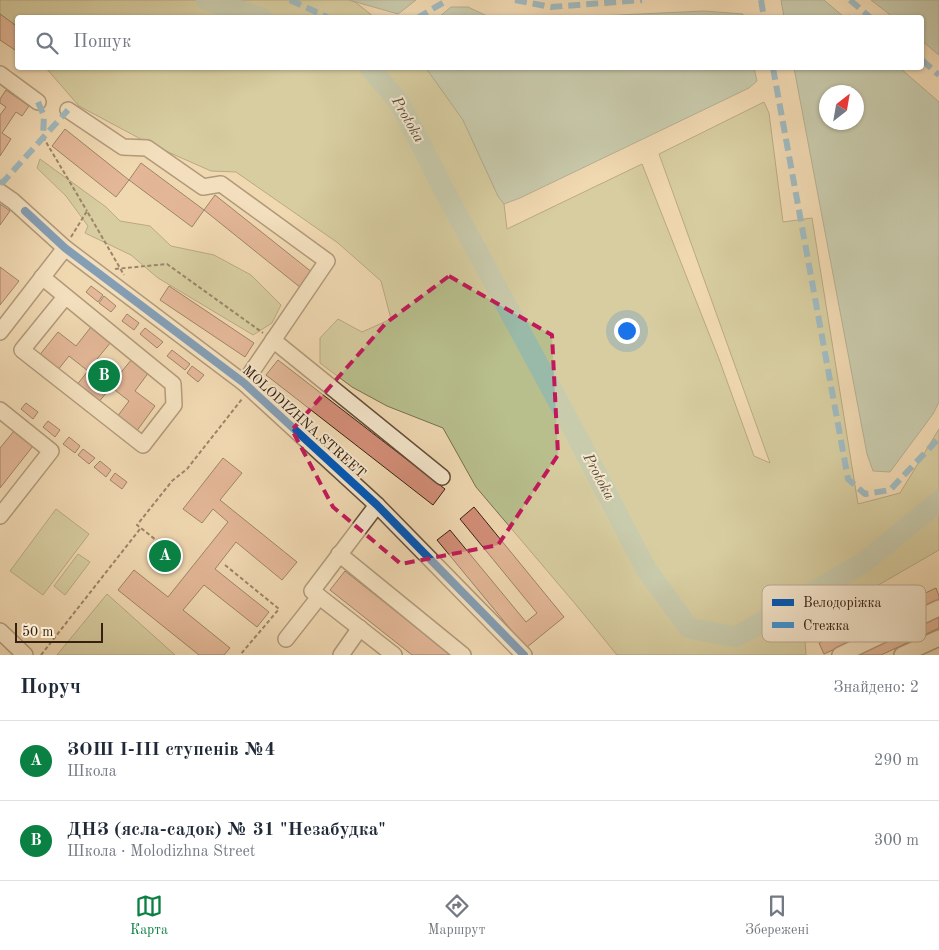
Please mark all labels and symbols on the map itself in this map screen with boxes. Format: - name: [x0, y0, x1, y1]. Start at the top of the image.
- north arrow: [819, 85, 864, 130]
- water label: Protoka: [387, 94, 426, 146]
- your location: [614, 318, 640, 344]
- pin: B: [88, 357, 120, 395]
- street label: MOLODIZHNA STREET: [240, 363, 368, 481]
- water label: Protoka: [579, 450, 616, 503]
- pin: A: [149, 537, 181, 575]
- legend: [762, 585, 926, 642]
- text: Велодоріжка: [803, 596, 882, 610]
- text: Стежка: [803, 619, 850, 633]
- scale bar: [15, 620, 102, 643]

